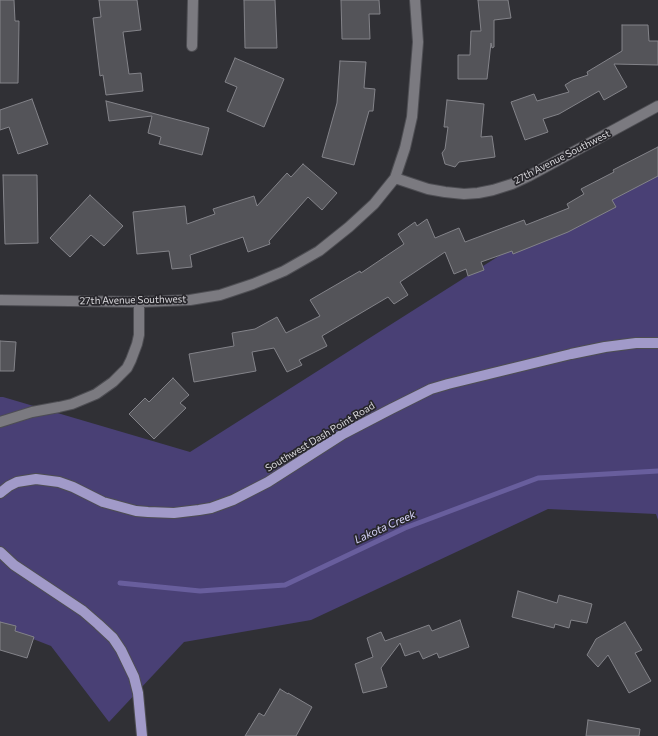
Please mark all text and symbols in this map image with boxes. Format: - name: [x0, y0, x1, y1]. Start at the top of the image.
- street label: 27th Avenue Southwest: [512, 127, 612, 187]
- street label: 27th Avenue Southwest: [80, 293, 186, 307]
- street label: Southwest Dash Point Road: [263, 400, 377, 474]
- water label: Lakota Creek: [352, 508, 418, 546]

